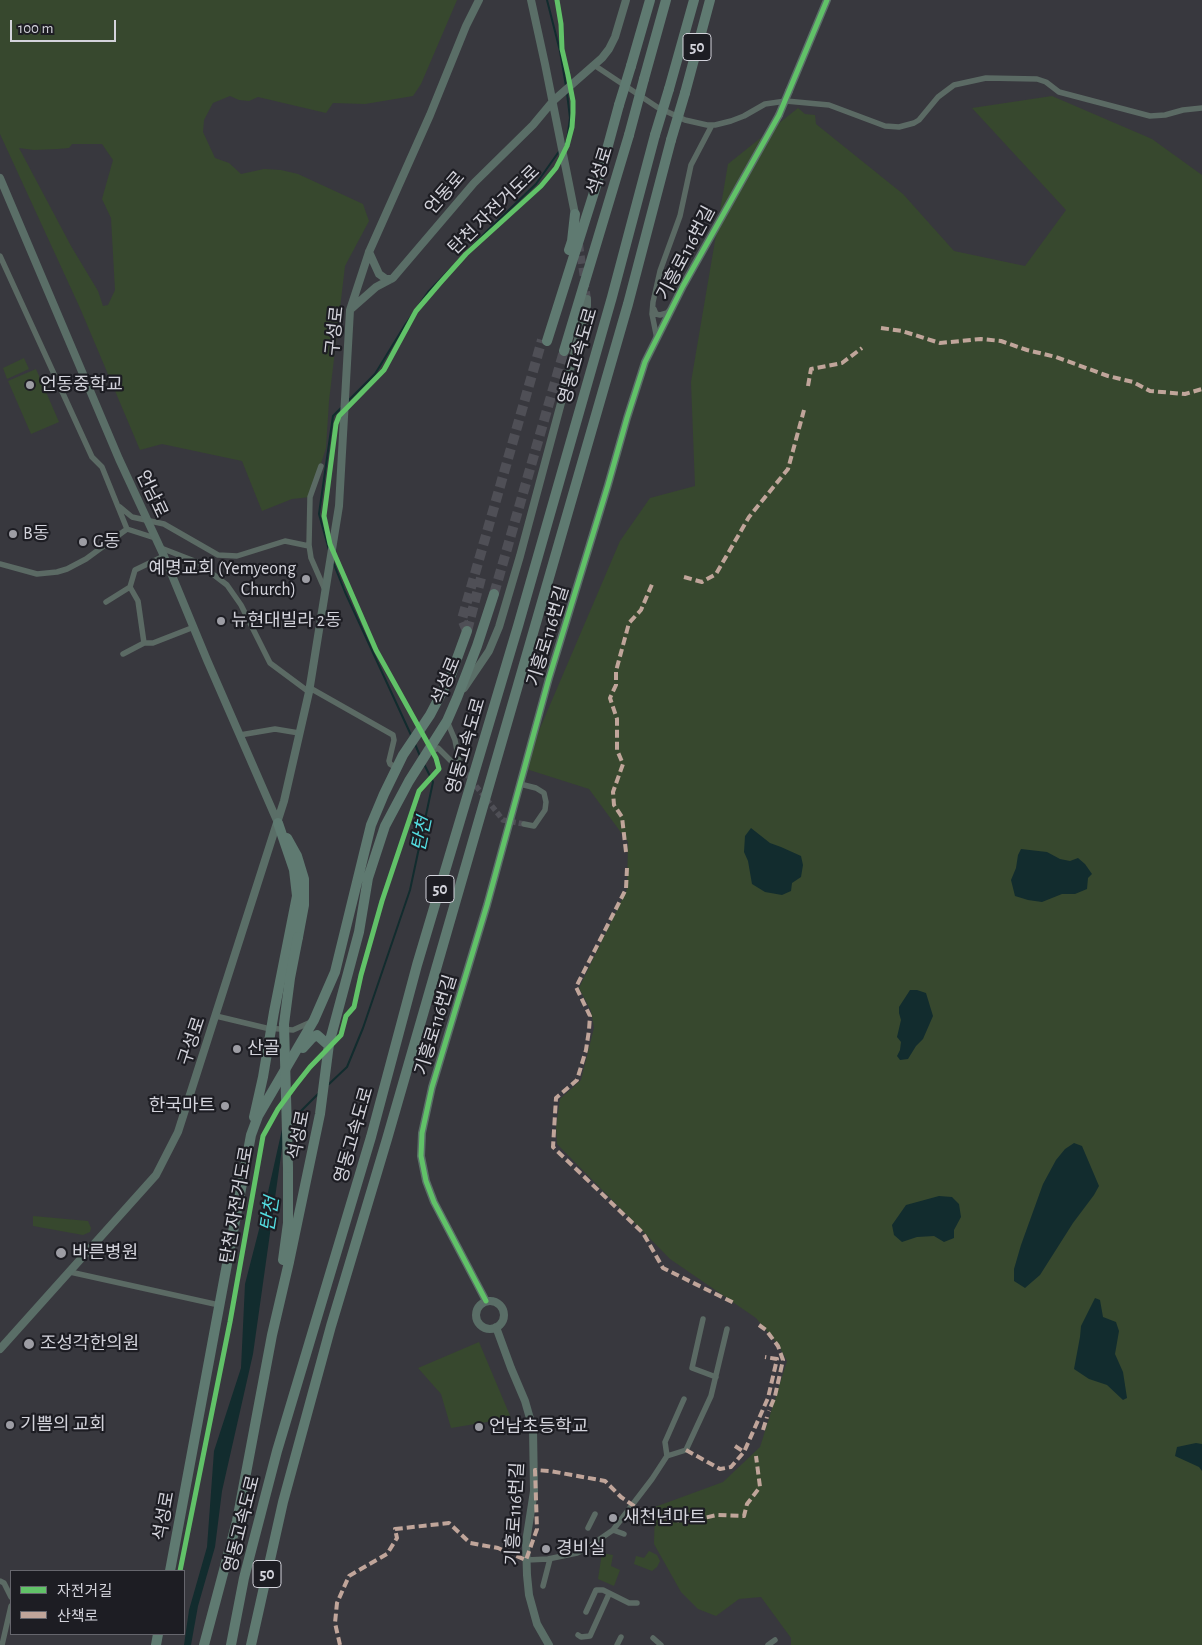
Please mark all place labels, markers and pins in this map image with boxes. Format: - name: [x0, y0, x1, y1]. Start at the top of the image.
- place label: 언동중학교: [40, 374, 123, 396]
- marker: 언동중학교: [24, 379, 36, 391]
- place label: B동: [23, 523, 49, 545]
- marker: B동: [7, 528, 19, 540]
- place label: G동: [93, 531, 120, 553]
- marker: G동: [77, 536, 89, 548]
- place label: 예명교회 (Yemyeong Church): [148, 558, 296, 600]
- marker: 예명교회 (Yemyeong Church): [300, 573, 312, 585]
- place label: 뉴현대빌라 2동: [231, 610, 342, 632]
- marker: 뉴현대빌라 2동: [215, 615, 227, 627]
- place label: 산골: [247, 1038, 280, 1060]
- marker: 산골: [231, 1043, 243, 1055]
- place label: 한국마트: [149, 1095, 215, 1117]
- marker: 한국마트: [219, 1100, 231, 1112]
- place label: 바른병원: [72, 1242, 138, 1264]
- marker: 바른병원: [54, 1246, 68, 1260]
- place label: 조성각한의원: [40, 1333, 139, 1355]
- marker: 조성각한의원: [22, 1337, 36, 1351]
- place label: 기쁨의 교회: [20, 1414, 106, 1436]
- place label: 언남초등학교: [489, 1416, 588, 1438]
- marker: 기쁨의 교회: [4, 1419, 16, 1431]
- marker: 언남초등학교: [473, 1421, 485, 1433]
- place label: 새천년마트: [623, 1507, 706, 1529]
- marker: 새천년마트: [607, 1512, 619, 1524]
- place label: 경비실: [556, 1538, 606, 1560]
- marker: 경비실: [540, 1543, 552, 1555]

